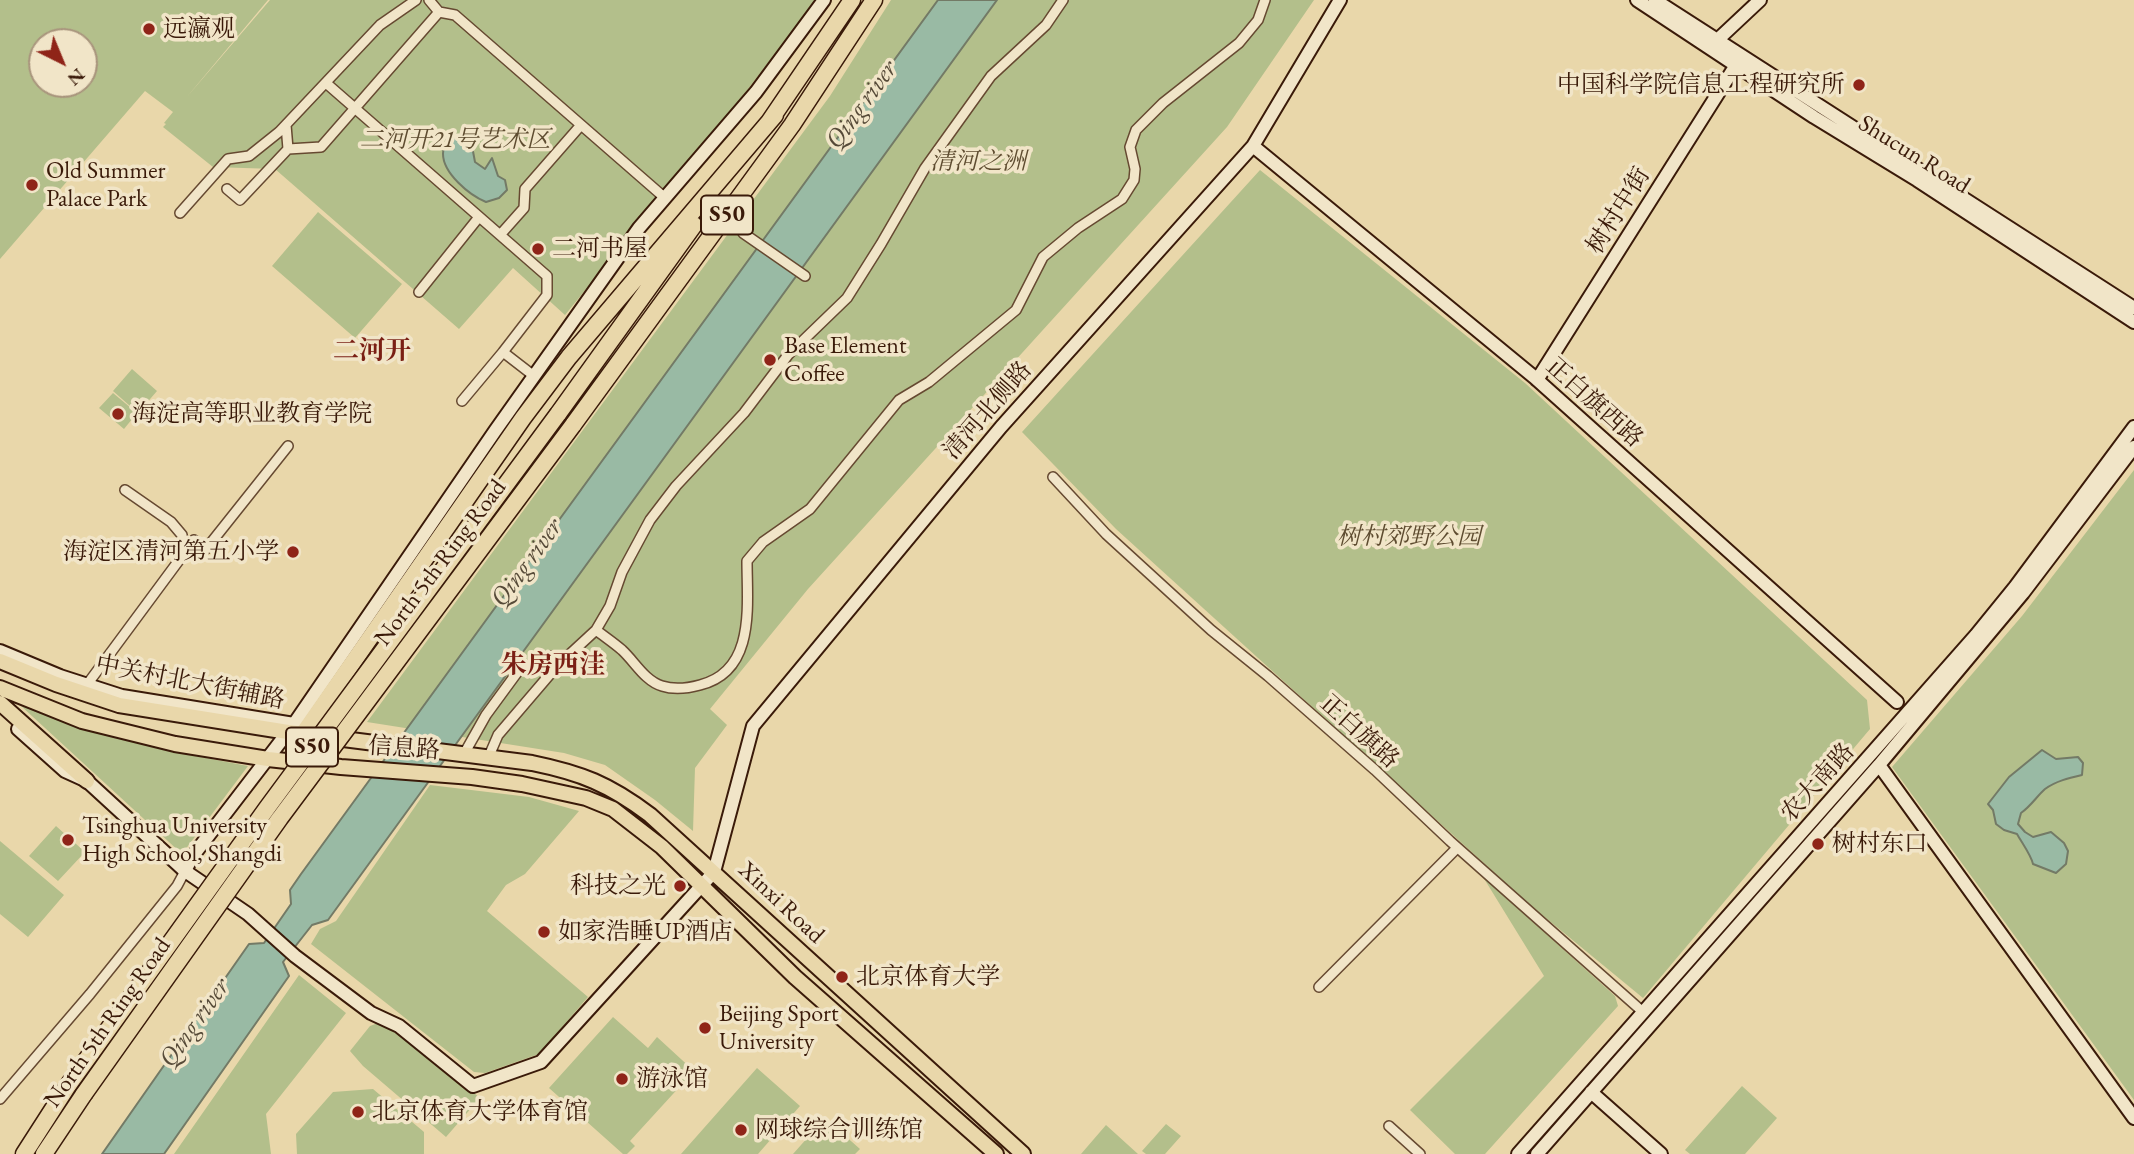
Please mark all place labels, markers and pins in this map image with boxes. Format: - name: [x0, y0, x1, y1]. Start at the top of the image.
- place label: 远瀛观: [163, 15, 235, 43]
- marker: 远瀛观: [141, 21, 157, 37]
- place label: 中国科学院信息工程研究所: [1557, 71, 1845, 99]
- marker: 中国科学院信息工程研究所: [1851, 77, 1867, 93]
- place label: Old Summer Palace Park: [46, 157, 166, 213]
- marker: Old Summer Palace Park: [24, 177, 40, 193]
- place label: 二河书屋: [552, 235, 648, 263]
- marker: 二河书屋: [530, 241, 546, 257]
- place label: Base Element Coffee: [784, 332, 906, 388]
- marker: Base Element Coffee: [762, 352, 778, 368]
- place label: 海淀高等职业教育学院: [132, 400, 372, 428]
- marker: 海淀高等职业教育学院: [110, 406, 126, 422]
- place label: 海淀区清河第五小学: [63, 538, 279, 566]
- marker: 海淀区清河第五小学: [285, 544, 301, 560]
- place label: Tsinghua University High School, Shangdi: [82, 812, 282, 868]
- place label: 树村东口: [1832, 830, 1928, 858]
- marker: Tsinghua University High School, Shangdi: [60, 832, 76, 848]
- marker: 树村东口: [1810, 836, 1826, 852]
- place label: 科技之光: [570, 872, 666, 900]
- marker: 科技之光: [672, 878, 688, 894]
- place label: 如家浩睡UP酒店: [558, 918, 733, 946]
- marker: 如家浩睡UP酒店: [536, 924, 552, 940]
- place label: 北京体育大学: [856, 963, 1000, 991]
- marker: 北京体育大学: [834, 969, 850, 985]
- place label: Beijing Sport University: [719, 1000, 839, 1056]
- marker: Beijing Sport University: [697, 1020, 713, 1036]
- place label: 游泳馆: [636, 1065, 708, 1093]
- marker: 游泳馆: [614, 1071, 630, 1087]
- place label: 北京体育大学体育馆: [372, 1098, 588, 1126]
- marker: 北京体育大学体育馆: [350, 1104, 366, 1120]
- place label: 网球综合训练馆: [755, 1116, 923, 1144]
- marker: 网球综合训练馆: [733, 1122, 749, 1138]

